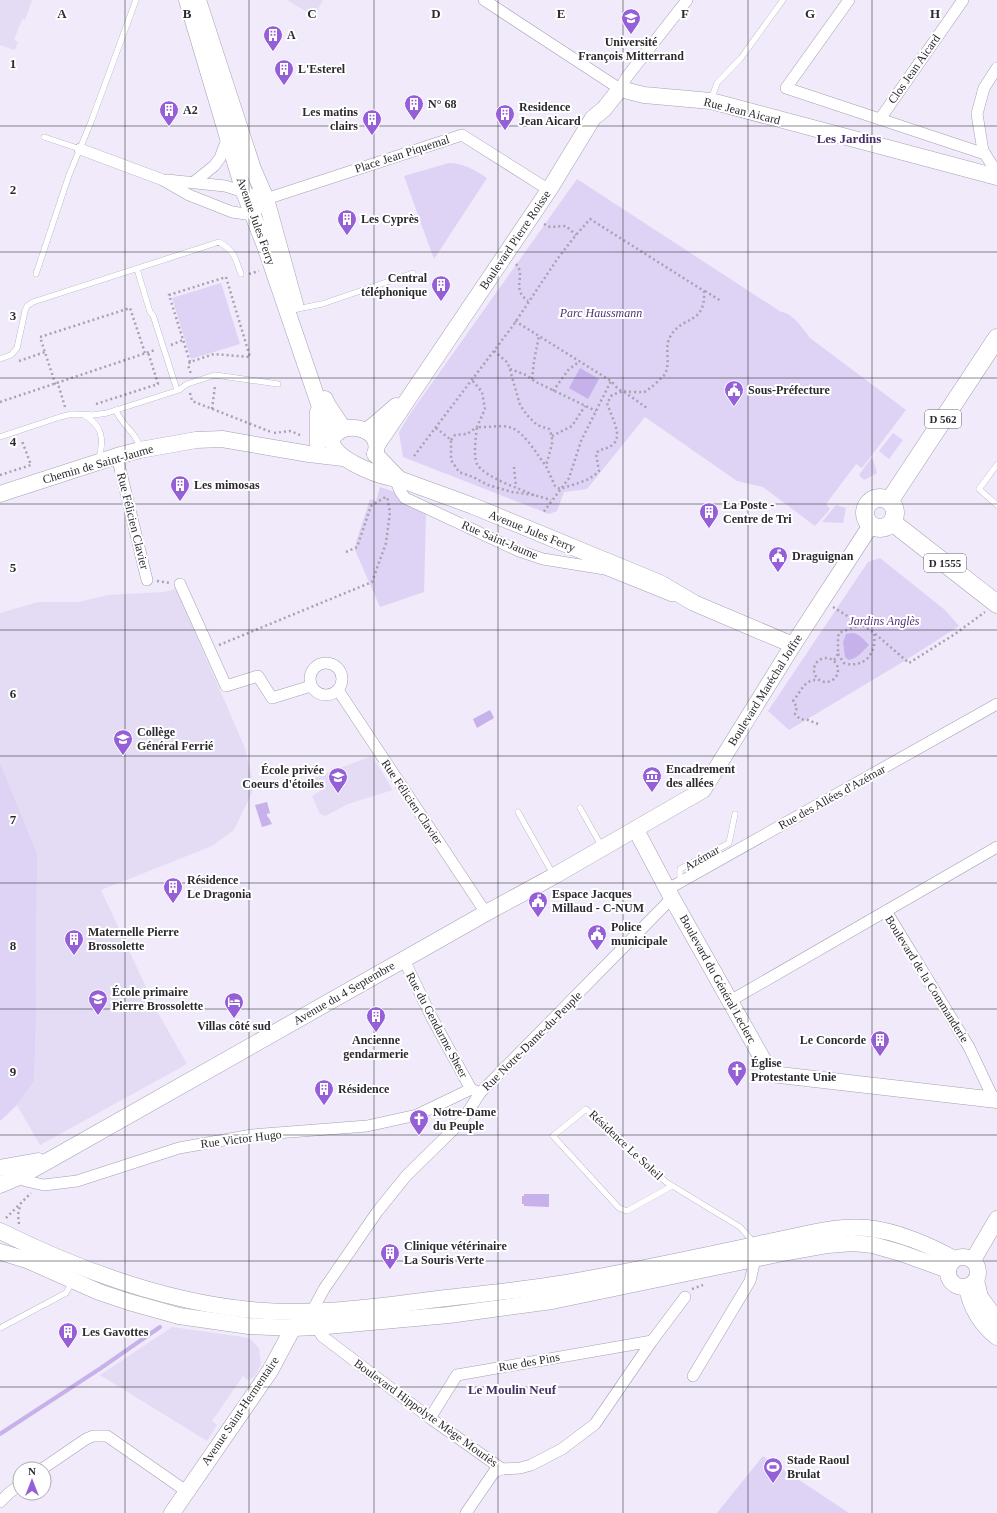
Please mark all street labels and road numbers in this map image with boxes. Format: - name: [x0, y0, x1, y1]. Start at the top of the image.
- street label: Clos Jean Aicard: [885, 32, 943, 106]
- street label: Rue Jean Aicard: [702, 95, 782, 127]
- street label: Place Jean Piquemal: [353, 132, 452, 176]
- street label: Avenue Jules Ferry: [234, 175, 278, 267]
- street label: Boulevard Pierre Roisse: [477, 188, 553, 292]
- road number: D 562: [925, 410, 961, 428]
- street label: Chemin de Saint-Jaume: [41, 441, 155, 487]
- street label: Rue Félicien Clavier: [114, 471, 152, 571]
- street label: Avenue Jules Ferry: [487, 507, 577, 555]
- street label: Rue Saint-Jaume: [460, 518, 540, 562]
- road number: D 1555: [924, 554, 966, 572]
- street label: Boulevard Maréchal Joffre: [725, 632, 805, 748]
- street label: Rue Félicien Clavier: [378, 757, 446, 847]
- street label: Rue des Allées d'Azémar: [776, 762, 888, 832]
- street label: Azémar: [682, 842, 722, 874]
- street label: Boulevard du Général Leclerc: [677, 912, 759, 1046]
- street label: Boulevard de la Commanderie: [882, 913, 972, 1045]
- street label: Avenue du 4 Septembre: [291, 958, 397, 1028]
- street label: Rue du Gendarme Sheer: [403, 970, 471, 1080]
- street label: Rue Notre-Dame-du-Peuple: [479, 988, 585, 1094]
- street label: Résidence Le Soleil: [586, 1107, 666, 1183]
- street label: Rue Victor Hugo: [200, 1127, 282, 1151]
- street label: Rue des Pins: [497, 1350, 561, 1374]
- street label: Avenue Saint-Hermentaire: [198, 1354, 282, 1468]
- street label: Boulevard Hippolyte Mège Mouriès: [351, 1356, 501, 1470]

